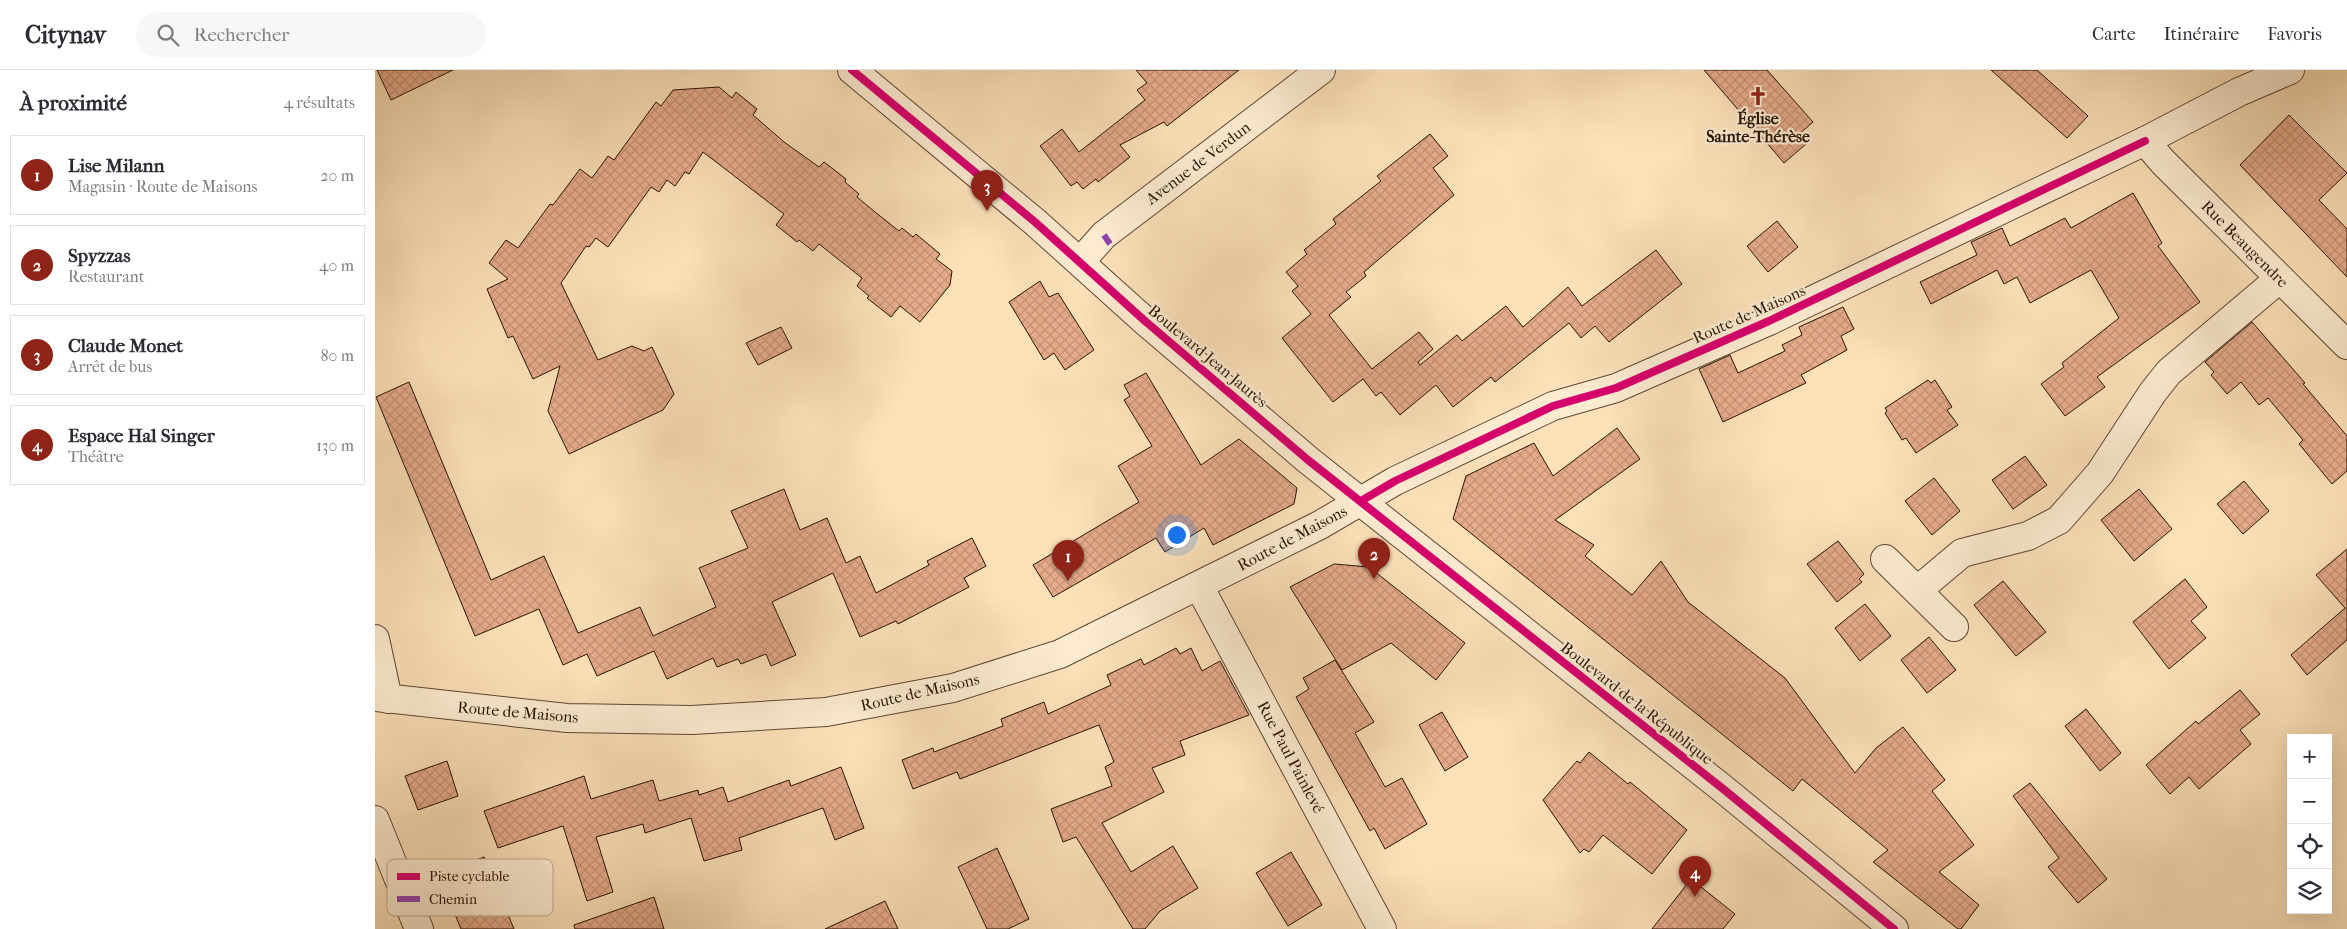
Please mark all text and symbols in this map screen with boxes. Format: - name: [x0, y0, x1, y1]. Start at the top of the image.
- search box: [136, 12, 486, 57]
- text: Citynav: [25, 21, 106, 49]
- icon: search: [154, 21, 182, 49]
- text: Rechercher: [194, 24, 289, 46]
- text: Carte: [2092, 24, 2136, 45]
- text: Itinéraire: [2164, 24, 2239, 45]
- text: Favoris: [2267, 24, 2322, 45]
- church icon: Église Sainte-Thérèse: [1747, 85, 1769, 107]
- text: À proximité: [20, 91, 127, 115]
- text: 4 résultats: [283, 93, 355, 112]
- place label: Église Sainte-Thérèse: [1706, 108, 1810, 146]
- street label: Avenue de Verdun: [1141, 117, 1255, 209]
- text: Lise Milann: [68, 155, 165, 177]
- text: 1: [34, 166, 40, 185]
- text: 20 m: [320, 166, 354, 185]
- pin: 3: [971, 170, 1003, 211]
- text: Magasin · Route de Maisons: [68, 177, 257, 196]
- street label: Rue Beaugendre: [2197, 196, 2293, 292]
- text: Spyzzas: [68, 245, 130, 267]
- text: 2: [33, 256, 41, 275]
- text: 40 m: [319, 256, 354, 275]
- text: Restaurant: [68, 267, 144, 286]
- street label: Route de Maisons: [1690, 281, 1808, 347]
- street label: Boulevard Jean Jaurès: [1145, 301, 1272, 411]
- text: Claude Monet: [68, 335, 183, 357]
- text: 3: [34, 346, 40, 365]
- text: 80 m: [320, 346, 354, 365]
- text: Arrêt de bus: [68, 357, 152, 376]
- text: Espace Hal Singer: [68, 425, 215, 447]
- text: 4: [32, 436, 42, 455]
- text: 130 m: [316, 436, 354, 455]
- text: Théâtre: [68, 447, 124, 466]
- street label: Route de Maisons: [1234, 501, 1350, 575]
- your location: [1164, 522, 1190, 548]
- pin: 2: [1358, 538, 1390, 579]
- pin: 1: [1052, 540, 1084, 581]
- street label: Boulevard de la République: [1557, 638, 1717, 768]
- street label: Route de Maisons: [859, 669, 981, 715]
- street label: Route de Maisons: [457, 697, 579, 727]
- street label: Rue Paul Painlevé: [1254, 698, 1329, 816]
- map controls: [2287, 734, 2332, 914]
- button: +: [2287, 734, 2332, 779]
- button: −: [2287, 779, 2332, 824]
- button: locate: [2287, 824, 2332, 869]
- pin: 4: [1679, 856, 1711, 897]
- legend: [387, 859, 553, 916]
- text: Piste cyclable: [429, 868, 509, 885]
- button: layers: [2287, 869, 2332, 914]
- text: Chemin: [429, 891, 477, 908]

